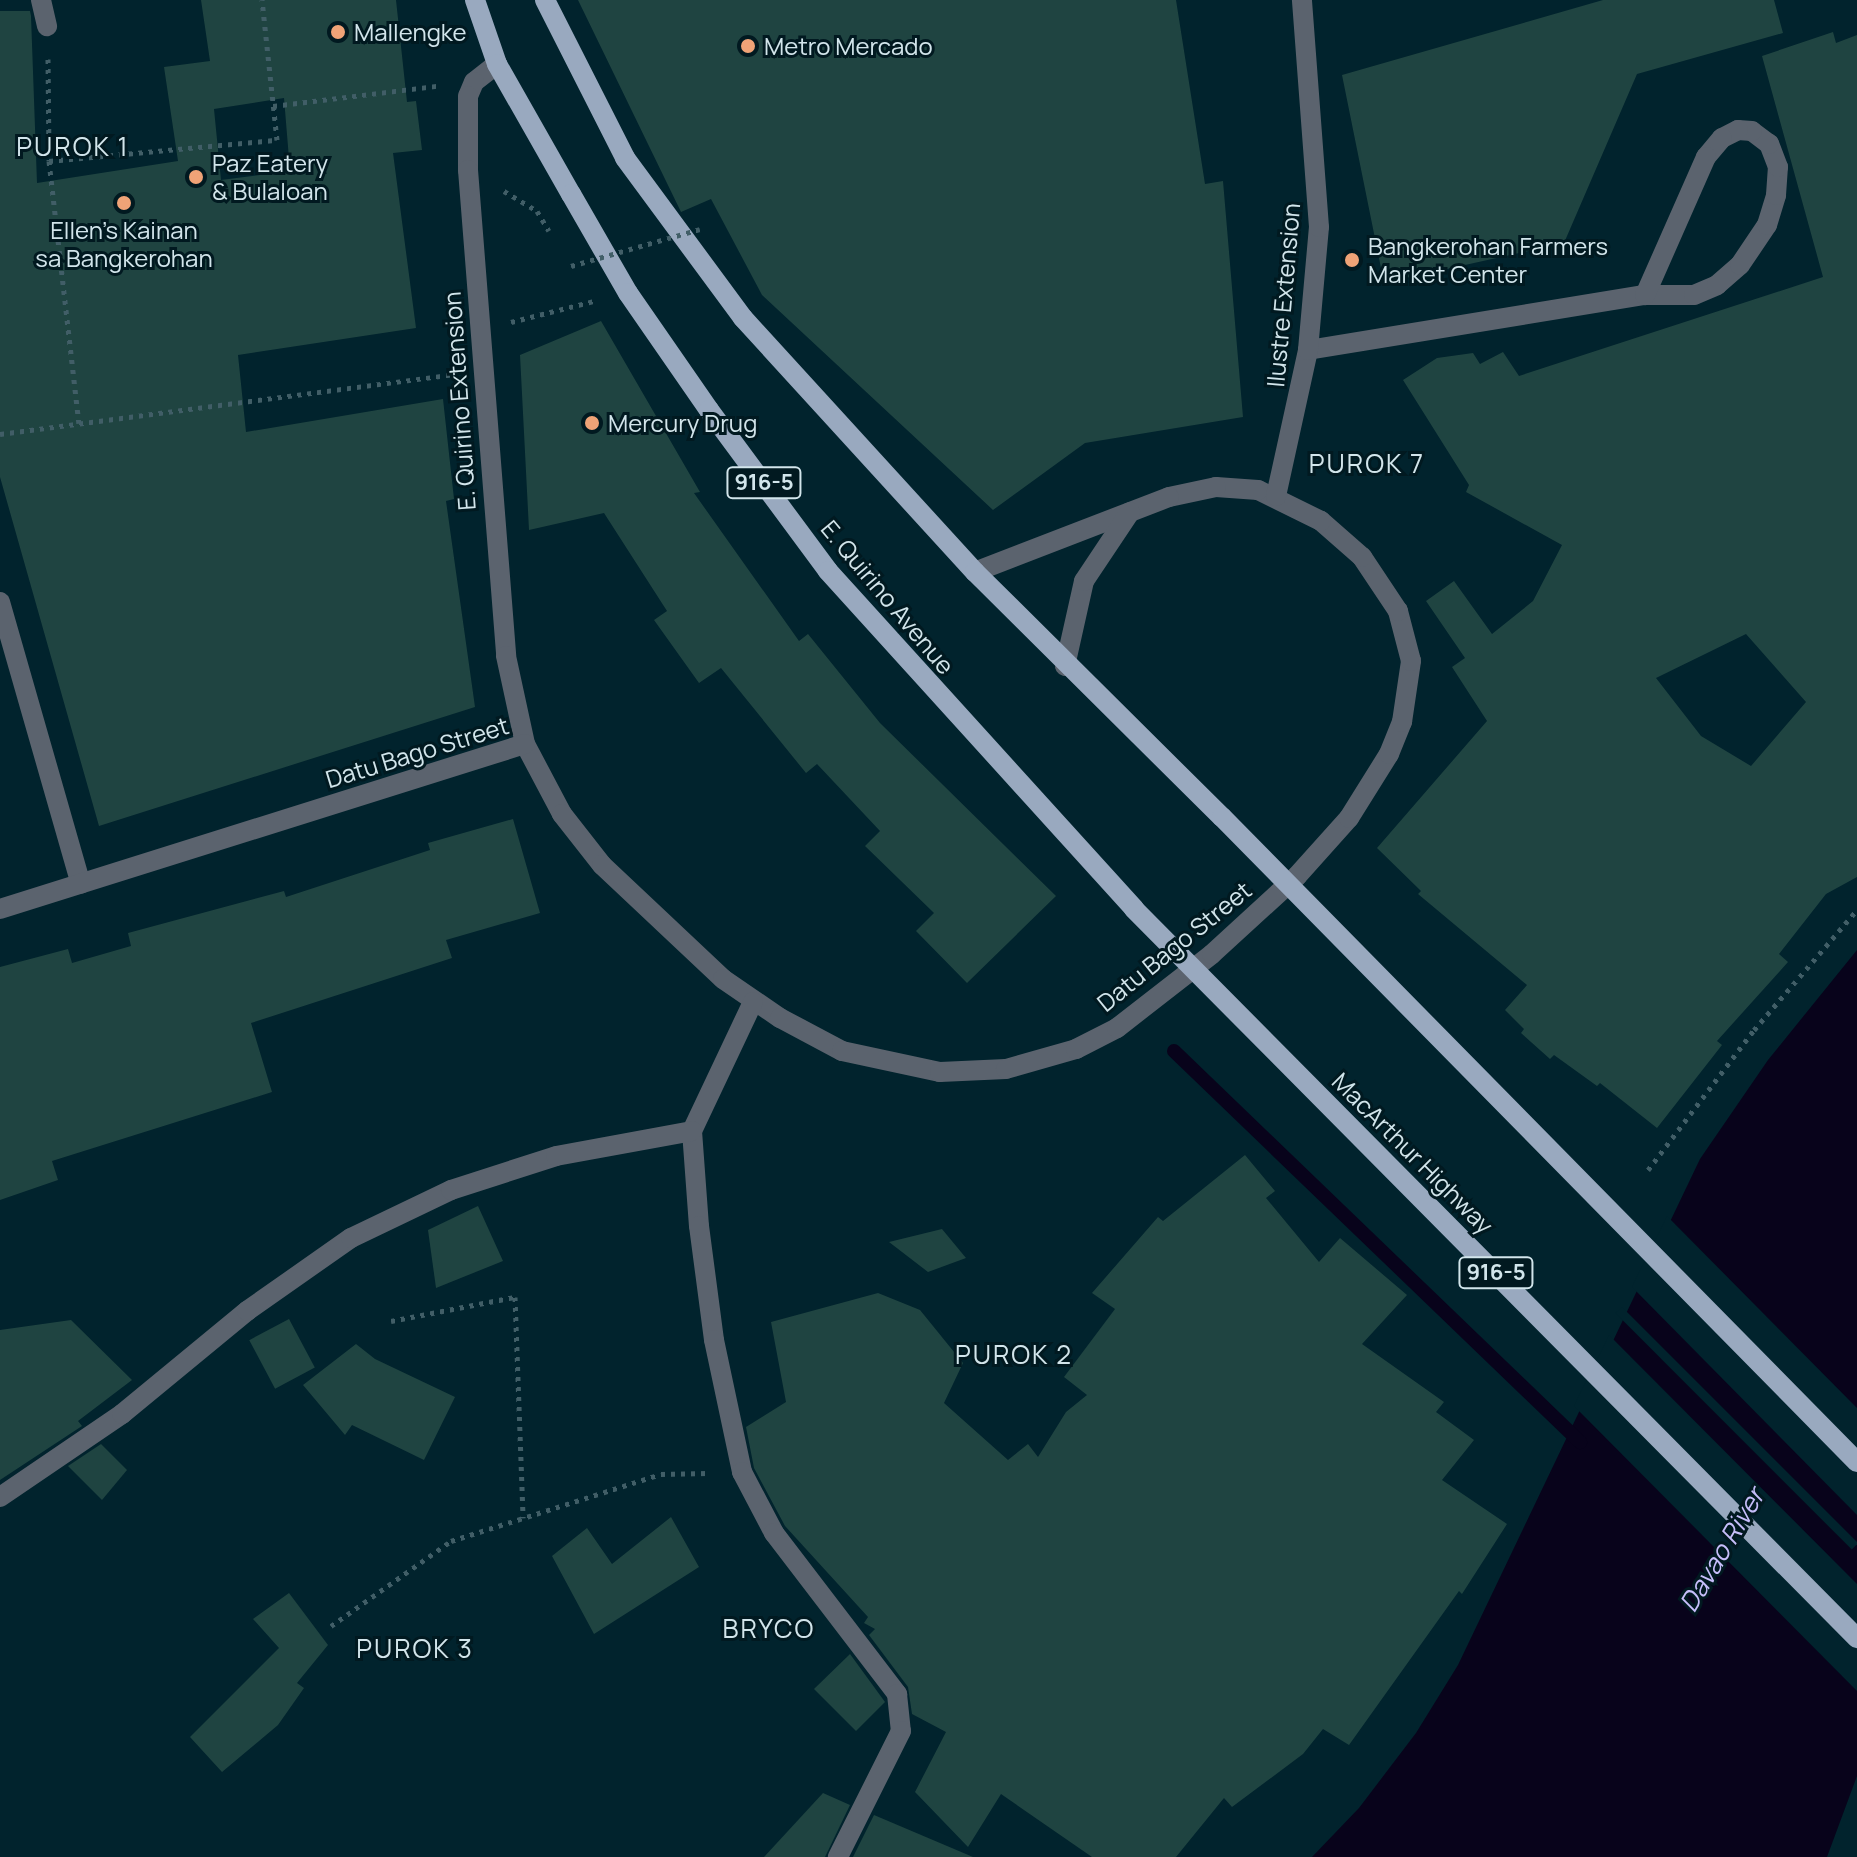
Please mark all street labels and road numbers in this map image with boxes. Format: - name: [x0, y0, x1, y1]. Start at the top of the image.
- street label: Ilustre Extension: [1261, 202, 1305, 388]
- street label: E. Quirino Extension: [437, 291, 481, 511]
- road number: 916-5: [726, 465, 802, 501]
- street label: E. Quirino Avenue: [815, 514, 961, 680]
- street label: Datu Bago Street: [322, 710, 512, 794]
- street label: Datu Bago Street: [1091, 875, 1257, 1017]
- street label: MacArthur Highway: [1327, 1067, 1499, 1239]
- road number: 916-5: [1458, 1255, 1534, 1291]

